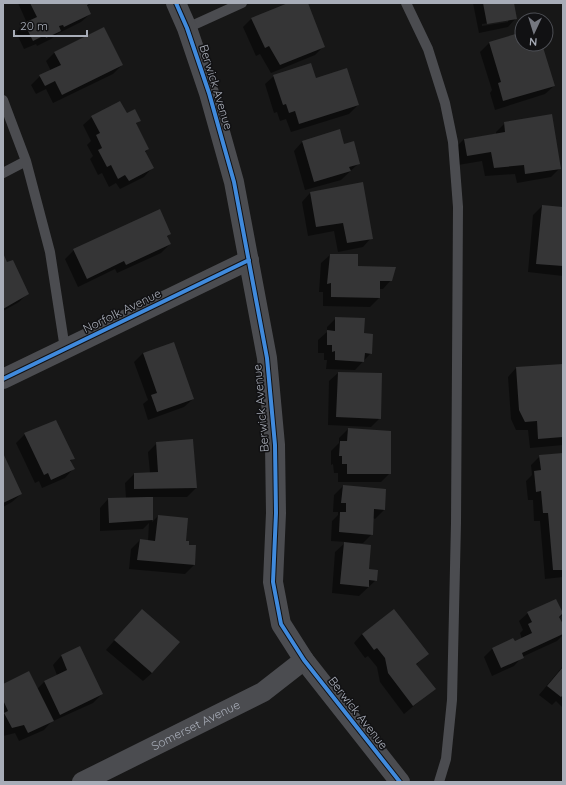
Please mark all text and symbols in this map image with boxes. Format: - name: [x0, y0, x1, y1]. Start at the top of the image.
- scale bar: [14, 12, 87, 38]
- north arrow: [514, 12, 554, 52]
- text: 20 m: [20, 18, 48, 33]
- text: N: [529, 35, 538, 49]
- street label: Berwick Avenue: [196, 42, 237, 131]
- street label: Norfolk Avenue: [80, 285, 164, 336]
- street label: Berwick Avenue: [249, 363, 272, 453]
- street label: Berwick Avenue: [325, 673, 392, 752]
- street label: Somerset Avenue: [149, 697, 243, 753]

